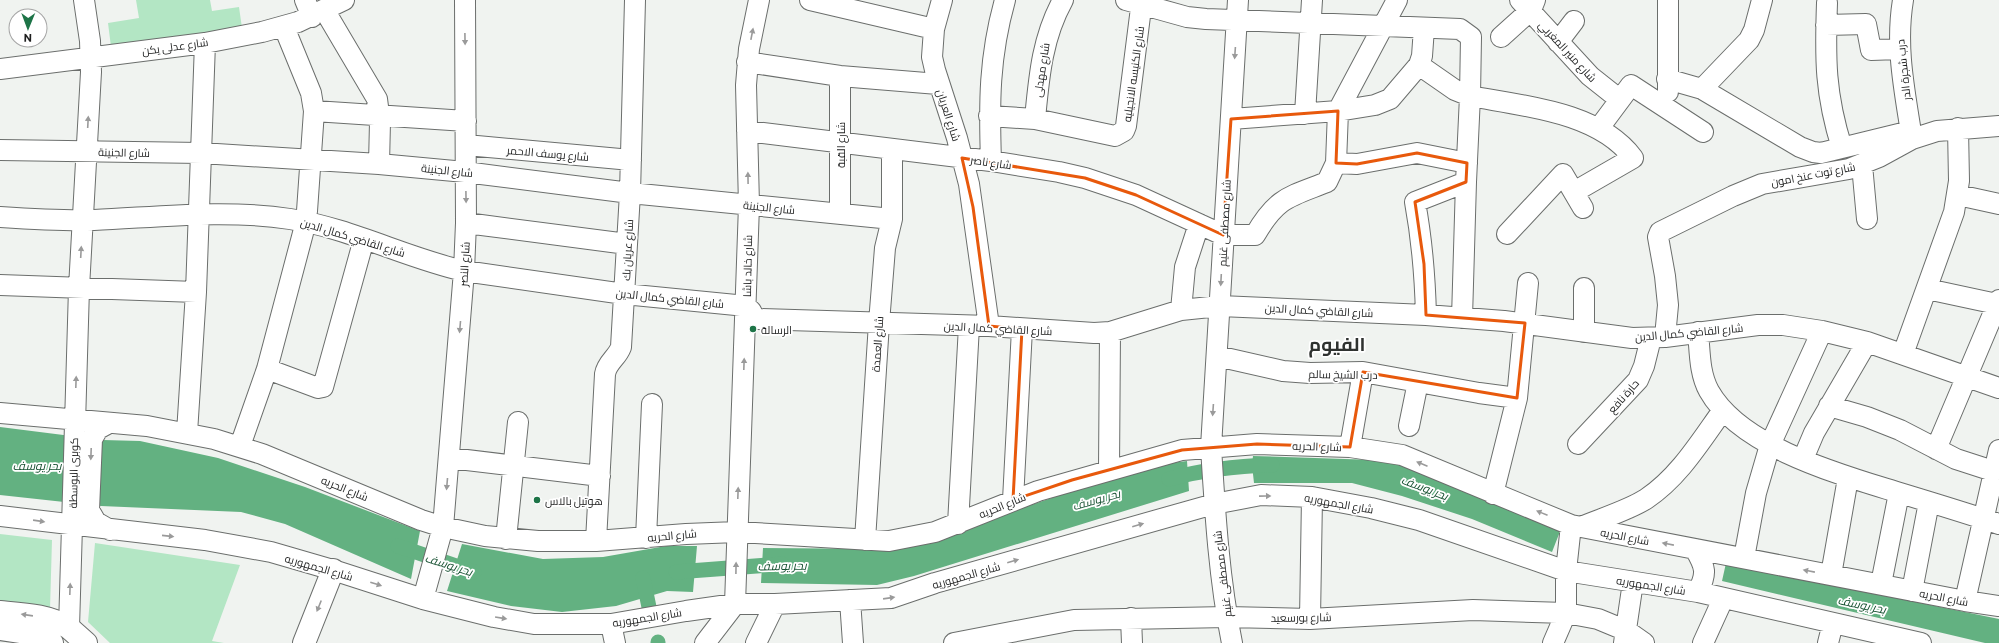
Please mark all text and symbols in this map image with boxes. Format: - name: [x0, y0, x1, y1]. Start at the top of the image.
- north arrow: [8, 8, 48, 48]
- street label: شارع منير المغربي: [1534, 18, 1600, 86]
- street label: شارع الكنيسه الانجيليه: [1120, 25, 1148, 123]
- one-way arrow: [749, 28, 755, 40]
- text: N: [24, 32, 32, 45]
- one-way arrow: [462, 33, 468, 46]
- street label: شارع عدلى يكن: [141, 35, 209, 59]
- street label: درب شجرة الدر: [1893, 39, 1914, 102]
- street label: شارع مهدلى: [1030, 42, 1054, 98]
- one-way arrow: [1232, 47, 1239, 59]
- street label: شارع العريان: [933, 87, 964, 143]
- one-way arrow: [85, 116, 92, 128]
- street label: شارع القبة: [834, 122, 849, 168]
- street label: شارع يوسف الاحمر: [505, 143, 590, 165]
- street label: شارع الجنينة: [98, 145, 150, 161]
- street label: شارع ناصر: [968, 153, 1012, 173]
- street label: شارع توت عنخ امون: [1770, 159, 1857, 191]
- street label: شارع الجنينة: [420, 161, 474, 181]
- one-way arrow: [745, 171, 751, 184]
- street label: شارع مصطفى غنيم: [1215, 179, 1235, 267]
- one-way arrow: [463, 191, 469, 204]
- street label: شارع الجنينة: [742, 198, 796, 218]
- street label: شارع القاضي كمال الدين: [299, 215, 407, 261]
- street label: شارع عريان بك: [619, 219, 637, 281]
- street label: شارع خالد باشا: [740, 235, 756, 297]
- street label: شارع النصر: [456, 241, 474, 288]
- one-way arrow: [77, 246, 84, 258]
- one-way arrow: [1218, 274, 1224, 287]
- street label: شارع القاضي كمال الدين: [615, 286, 725, 312]
- street label: شارع القاضي كمال الدين: [1264, 301, 1374, 321]
- street label: شارع العمدة: [869, 316, 887, 373]
- street label: شارع القاضي كمال الدين: [943, 319, 1053, 339]
- one-way arrow: [457, 321, 463, 333]
- street label: شارع القاضي كمال الدين: [1634, 321, 1744, 345]
- place label: الرسالة: [761, 323, 792, 337]
- marker: الرسالة: [748, 324, 758, 334]
- district label: الفيوم: [1309, 332, 1365, 358]
- one-way arrow: [740, 358, 747, 370]
- street label: درب الشيخ سالم: [1308, 367, 1378, 383]
- one-way arrow: [72, 376, 79, 388]
- street label: حارة نافع: [1605, 376, 1643, 417]
- one-way arrow: [1210, 404, 1217, 416]
- street label: كوبرى البوسطة: [66, 437, 81, 508]
- street label: شارع الحريه: [1292, 439, 1342, 455]
- one-way arrow: [88, 448, 94, 461]
- water label: بحر يوسف: [12, 458, 62, 473]
- one-way arrow: [1415, 460, 1427, 466]
- water label: بحر يوسف: [1399, 472, 1451, 504]
- street label: شارع الحريه: [319, 473, 370, 505]
- one-way arrow: [444, 478, 451, 490]
- water label: بحر يوسف: [1070, 485, 1123, 513]
- one-way arrow: [735, 487, 742, 499]
- street label: شارع الحريه: [977, 490, 1028, 522]
- street label: شارع الجمهوريه: [1303, 491, 1375, 517]
- one-way arrow: [1259, 493, 1272, 499]
- place label: هوتيل بالاس: [545, 494, 603, 508]
- marker: هوتيل بالاس: [532, 495, 542, 505]
- one-way arrow: [1535, 510, 1547, 516]
- one-way arrow: [33, 518, 45, 524]
- one-way arrow: [1133, 522, 1145, 528]
- street label: شارع الحريه: [1599, 525, 1651, 549]
- street label: شارع الحريه: [647, 526, 697, 546]
- street label: شارع مصطفى غنيم: [1210, 530, 1236, 618]
- one-way arrow: [162, 533, 174, 539]
- one-way arrow: [1662, 541, 1674, 547]
- water label: بحر يوسف: [423, 550, 475, 579]
- street label: شارع الجمهوريه: [283, 551, 355, 585]
- water label: بحر يوسف: [757, 558, 807, 573]
- one-way arrow: [1008, 558, 1020, 564]
- street label: شارع الجمهوريه: [930, 559, 1002, 593]
- one-way arrow: [733, 561, 739, 574]
- one-way arrow: [1803, 567, 1815, 573]
- street label: شارع الجمهوريه: [1615, 573, 1687, 599]
- one-way arrow: [370, 581, 382, 587]
- one-way arrow: [67, 583, 74, 595]
- street label: شارع الحريه: [1918, 586, 1970, 610]
- water label: بحر يوسف: [1836, 592, 1888, 617]
- one-way arrow: [883, 595, 895, 601]
- one-way arrow: [315, 601, 321, 613]
- street label: شارع الجمهوريه: [611, 605, 683, 631]
- street label: شارع بورسعيد: [1270, 610, 1332, 626]
- one-way arrow: [20, 612, 33, 618]
- one-way arrow: [495, 615, 507, 621]

